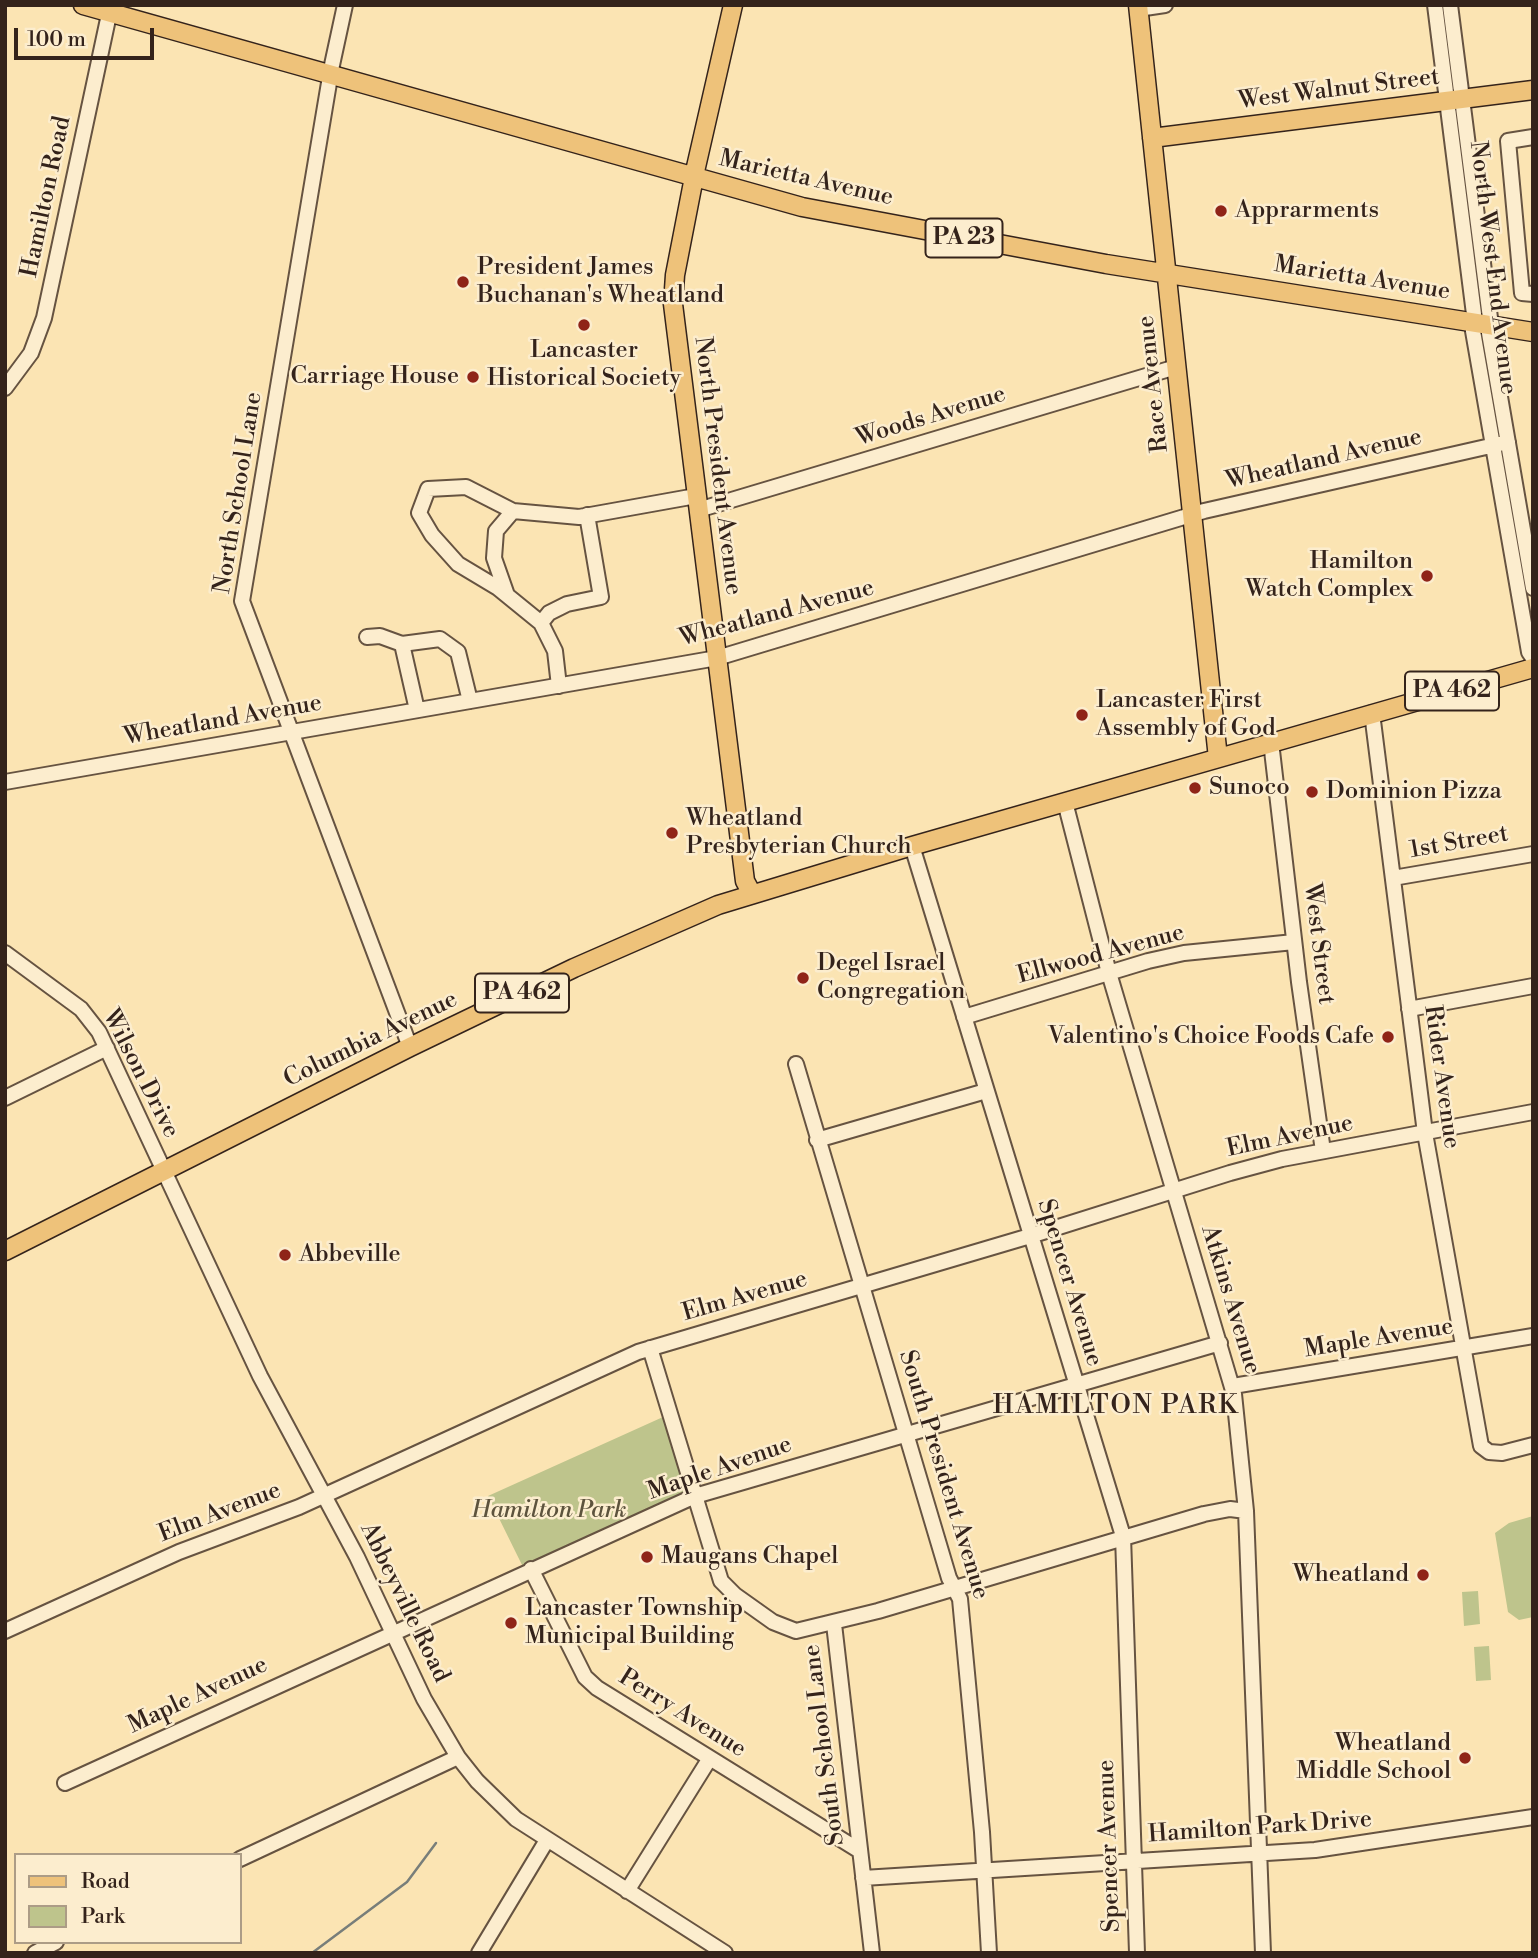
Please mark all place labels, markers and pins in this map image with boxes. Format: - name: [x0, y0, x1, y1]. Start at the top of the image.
- place label: Apprarments: [1235, 197, 1379, 225]
- marker: Apprarments: [1213, 203, 1229, 219]
- place label: President James Buchanan's Wheatland: [477, 254, 724, 310]
- marker: President James Buchanan's Wheatland: [455, 274, 471, 290]
- marker: Lancaster Historical Society: [576, 317, 592, 333]
- place label: Lancaster Historical Society: [487, 337, 681, 393]
- place label: Carriage House: [290, 363, 459, 391]
- marker: Carriage House: [465, 369, 481, 385]
- place label: Hamilton Watch Complex: [1245, 548, 1413, 604]
- marker: Hamilton Watch Complex: [1419, 568, 1435, 584]
- place label: Lancaster First Assembly of God: [1096, 687, 1276, 743]
- marker: Lancaster First Assembly of God: [1074, 707, 1090, 723]
- place label: Sunoco: [1209, 774, 1290, 802]
- place label: Dominion Pizza: [1326, 778, 1502, 806]
- marker: Sunoco: [1187, 780, 1203, 796]
- marker: Dominion Pizza: [1304, 784, 1320, 800]
- place label: Wheatland Presbyterian Church: [686, 805, 912, 861]
- marker: Wheatland Presbyterian Church: [664, 825, 680, 841]
- place label: Degel Israel Congregation: [817, 950, 965, 1006]
- marker: Degel Israel Congregation: [795, 970, 811, 986]
- place label: Valentino's Choice Foods Cafe: [1048, 1023, 1374, 1051]
- marker: Valentino's Choice Foods Cafe: [1380, 1029, 1396, 1045]
- place label: Abbeville: [299, 1241, 401, 1269]
- marker: Abbeville: [277, 1247, 293, 1263]
- place label: Maugans Chapel: [661, 1543, 838, 1571]
- marker: Maugans Chapel: [639, 1549, 655, 1565]
- place label: Wheatland: [1293, 1561, 1409, 1589]
- marker: Wheatland: [1415, 1567, 1431, 1583]
- place label: Lancaster Township Municipal Building: [525, 1595, 743, 1651]
- marker: Lancaster Township Municipal Building: [503, 1615, 519, 1631]
- place label: Wheatland Middle School: [1296, 1730, 1451, 1786]
- marker: Wheatland Middle School: [1457, 1750, 1473, 1766]

